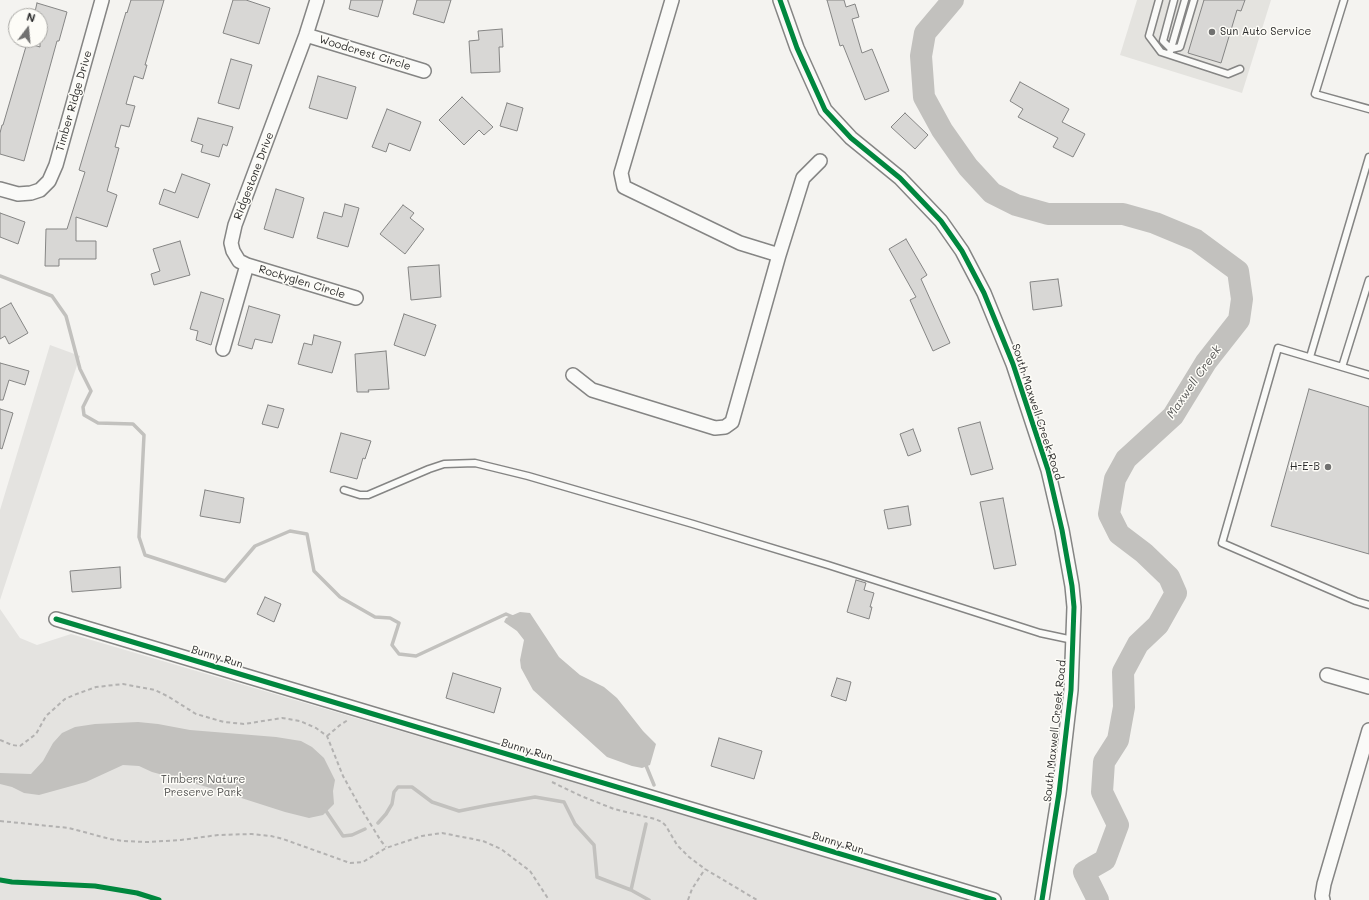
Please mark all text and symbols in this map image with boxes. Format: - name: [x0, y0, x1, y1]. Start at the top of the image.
- north arrow: [8, 8, 48, 48]
- text: N: [25, 9, 37, 25]
- place label: Sun Auto Service: [1220, 25, 1311, 39]
- marker: Sun Auto Service: [1207, 27, 1217, 37]
- street label: Woodcrest Circle: [318, 33, 412, 73]
- street label: Timber Ridge Drive: [53, 49, 95, 153]
- street label: Ridgestone Drive: [231, 130, 277, 222]
- street label: Rockyglen Circle: [257, 263, 347, 301]
- street label: South Maxwell Creek Road: [1009, 342, 1065, 482]
- water label: Maxwell Creek: [1164, 343, 1224, 421]
- place label: H-E-B: [1290, 460, 1320, 474]
- marker: H-E-B: [1323, 462, 1333, 472]
- street label: Bunny Run: [190, 643, 244, 671]
- street label: South Maxwell Creek Road: [1041, 659, 1069, 803]
- street label: Bunny Run: [500, 736, 554, 764]
- park label: Timbers Nature Preserve Park: [161, 773, 245, 799]
- street label: Bunny Run: [811, 829, 865, 857]

